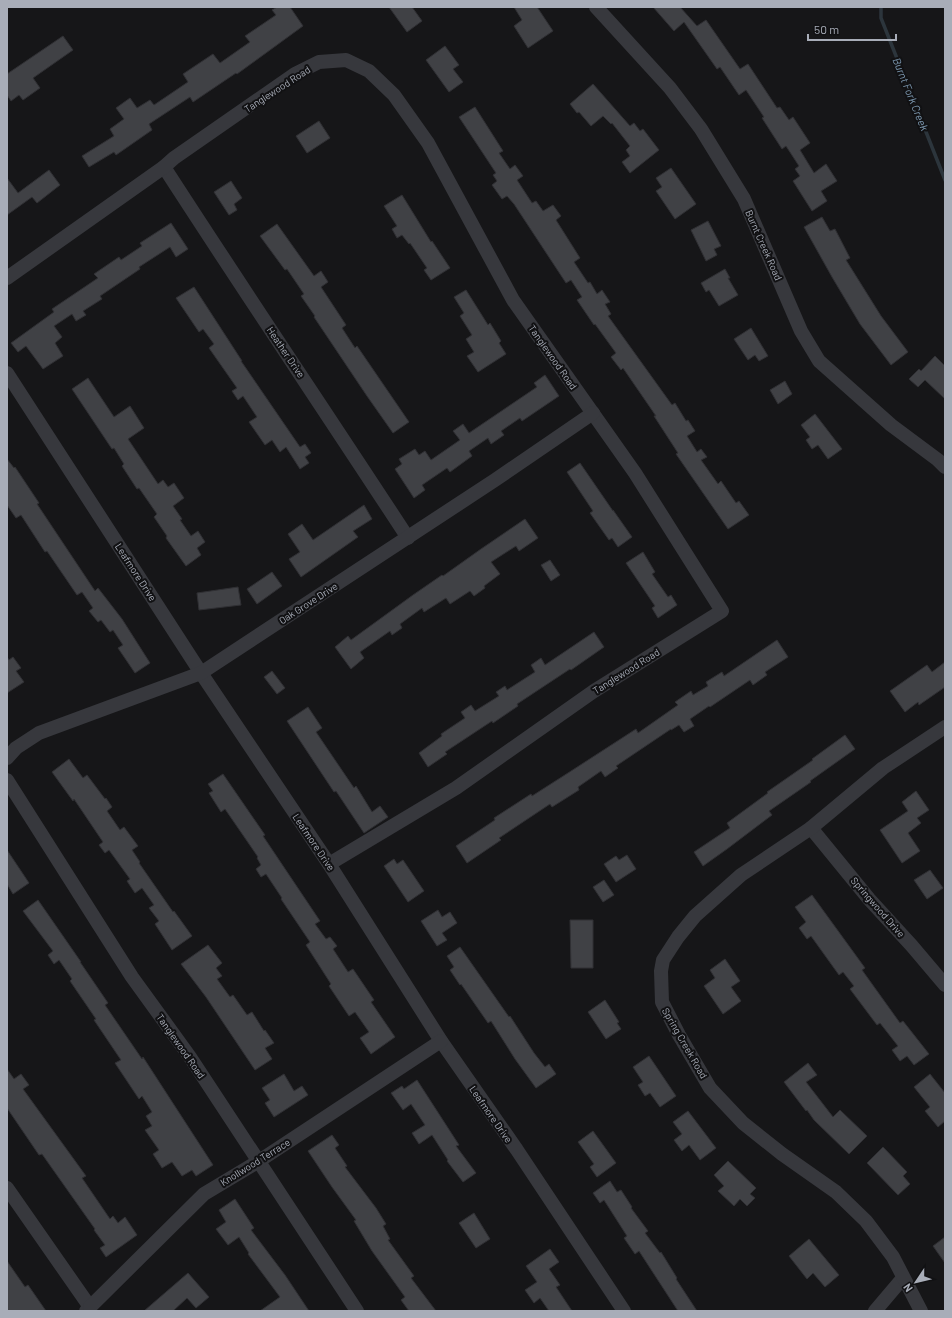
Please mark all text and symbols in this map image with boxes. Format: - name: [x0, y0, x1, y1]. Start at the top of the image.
- scale bar: [808, 16, 896, 42]
- text: 50 m: [814, 22, 839, 36]
- water label: Burnt Fork Creek: [890, 56, 932, 133]
- street label: Tanglewood Road: [242, 63, 312, 115]
- street label: Burnt Creek Road: [743, 208, 785, 282]
- street label: Tanglewood Road: [526, 322, 580, 392]
- street label: Heather Drive: [264, 324, 308, 380]
- street label: Leafmore Drive: [113, 541, 159, 603]
- street label: Oak Grove Drive: [276, 580, 340, 626]
- street label: Tanglewood Road: [590, 646, 662, 696]
- street label: Leafmore Drive: [290, 811, 338, 873]
- street label: Springwood Drive: [849, 874, 907, 940]
- street label: Spring Creek Road: [660, 1005, 710, 1081]
- street label: Tanglewood Road: [154, 1011, 208, 1081]
- street label: Leafmore Drive: [467, 1083, 515, 1145]
- street label: Knollwood Terrace: [218, 1136, 292, 1188]
- north arrow: [896, 1262, 936, 1302]
- text: N: [900, 1281, 915, 1295]

